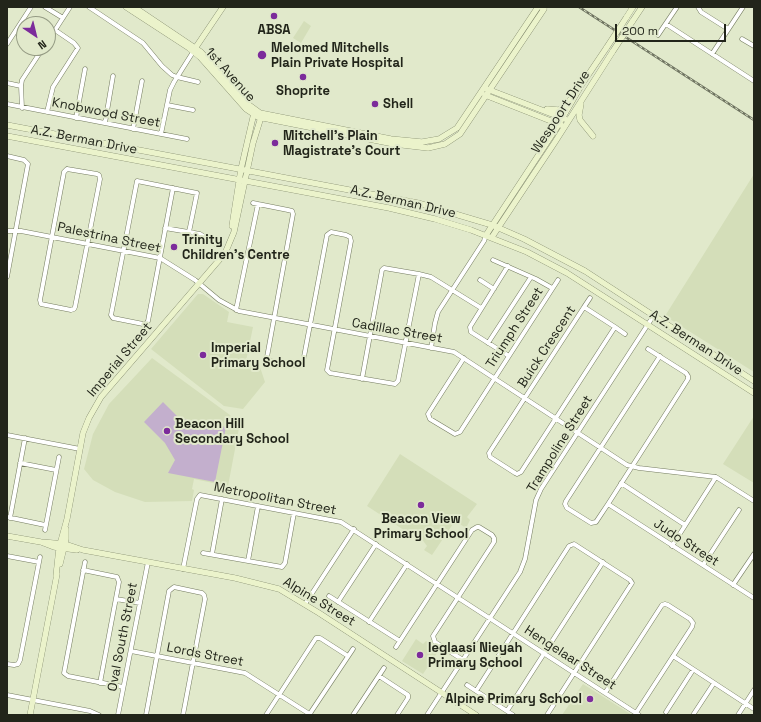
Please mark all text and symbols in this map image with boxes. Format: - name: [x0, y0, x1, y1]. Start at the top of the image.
- marker: ABSA: [269, 11, 279, 21]
- north arrow: [16, 16, 56, 56]
- scale bar: [617, 16, 728, 42]
- place label: ABSA: [258, 22, 290, 38]
- text: 200 m: [622, 23, 658, 39]
- text: N: [35, 37, 49, 53]
- place label: Melomed Mitchells Plain Private Hospital: [271, 40, 404, 71]
- street label: 1st Avenue: [202, 45, 258, 105]
- marker: Melomed Mitchells Plain Private Hospital: [256, 49, 268, 61]
- street label: Wespoort Drive: [528, 68, 594, 156]
- marker: Shoprite: [298, 72, 308, 82]
- place label: Shoprite: [276, 83, 330, 99]
- street label: Knobwood Street: [51, 95, 161, 131]
- place label: Shell: [383, 96, 413, 112]
- marker: Shell: [370, 99, 380, 109]
- street label: A.Z. Berman Drive: [30, 122, 138, 158]
- place label: Mitchell's Plain Magistrate's Court: [283, 128, 400, 159]
- marker: Mitchell's Plain Magistrate's Court: [270, 138, 280, 148]
- street label: A.Z. Berman Drive: [349, 182, 457, 222]
- street label: Palestrina Street: [56, 219, 162, 257]
- place label: Trinity Children's Centre: [182, 232, 290, 263]
- marker: Trinity Children's Centre: [169, 242, 179, 252]
- street label: Triumph Street: [483, 285, 547, 371]
- street label: Buick Crescent: [515, 303, 579, 391]
- street label: A.Z. Berman Drive: [647, 307, 745, 379]
- street label: Cadillac Street: [350, 315, 444, 347]
- street label: Imperial Street: [84, 320, 156, 400]
- place label: Imperial Primary School: [211, 340, 305, 371]
- marker: Imperial Primary School: [198, 350, 208, 360]
- street label: Trampoline Street: [524, 393, 596, 495]
- place label: Beacon Hill Secondary School: [175, 416, 289, 447]
- marker: Beacon Hill Secondary School: [162, 426, 172, 436]
- street label: Metropolitan Street: [212, 479, 338, 519]
- marker: Beacon View Primary School: [416, 500, 426, 510]
- place label: Beacon View Primary School: [374, 511, 468, 542]
- street label: Judo Street: [650, 516, 722, 570]
- street label: Alpine Street: [280, 574, 358, 630]
- street label: Oval South Street: [105, 581, 141, 693]
- street label: Hengelaar Street: [521, 622, 619, 694]
- street label: Lords Street: [165, 640, 245, 670]
- place label: Ieglaasi Nieyah Primary School: [428, 640, 522, 671]
- marker: Ieglaasi Nieyah Primary School: [415, 650, 425, 660]
- place label: Alpine Primary School: [445, 691, 582, 707]
- marker: Alpine Primary School: [585, 694, 595, 704]

